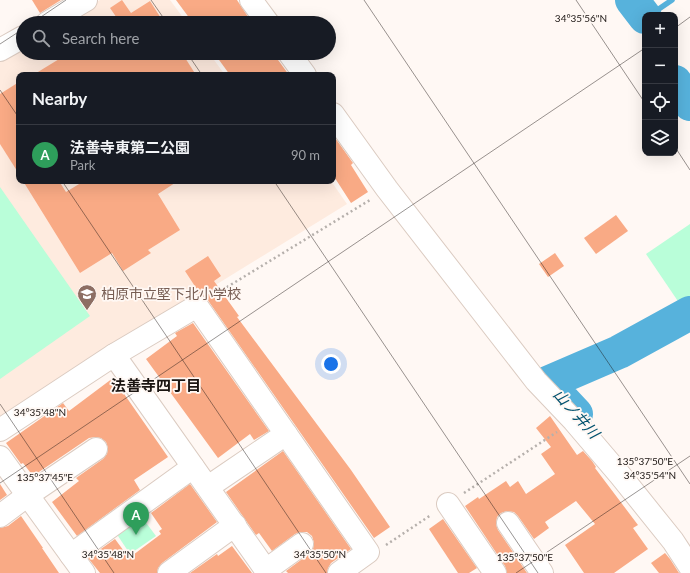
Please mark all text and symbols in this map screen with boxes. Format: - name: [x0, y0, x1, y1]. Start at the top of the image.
- text: 34°35'56"N: [555, 12, 607, 24]
- map controls: [642, 12, 678, 156]
- button: +: [642, 12, 678, 48]
- search box: [16, 16, 336, 60]
- icon: search: [30, 27, 52, 49]
- text: Search here: [62, 29, 139, 47]
- button: −: [642, 48, 678, 84]
- button: locate: [642, 84, 678, 120]
- text: Nearby: [32, 88, 87, 109]
- button: layers: [642, 120, 678, 156]
- text: 法善寺東第二公園: [70, 138, 190, 156]
- text: A: [40, 147, 50, 163]
- text: 90 m: [291, 147, 320, 163]
- text: Park: [70, 157, 95, 173]
- school or university icon: 柏原市立堅下北小学校: [76, 283, 98, 311]
- place label: 柏原市立堅下北小学校: [101, 285, 241, 302]
- your location: [321, 354, 341, 374]
- district label: 法善寺四丁目: [111, 376, 201, 394]
- water label: 山ノ井川: [550, 385, 605, 443]
- text: 34°35'48"N: [14, 406, 66, 418]
- text: 135°37'50"E: [617, 455, 673, 467]
- text: 34°35'54"N: [624, 469, 676, 481]
- text: 135°37'45"E: [17, 471, 73, 483]
- pin: A: [123, 502, 149, 535]
- text: 34°35'48"N: [82, 548, 134, 560]
- text: 34°35'50"N: [294, 548, 346, 560]
- text: 135°37'50"E: [497, 551, 553, 563]

